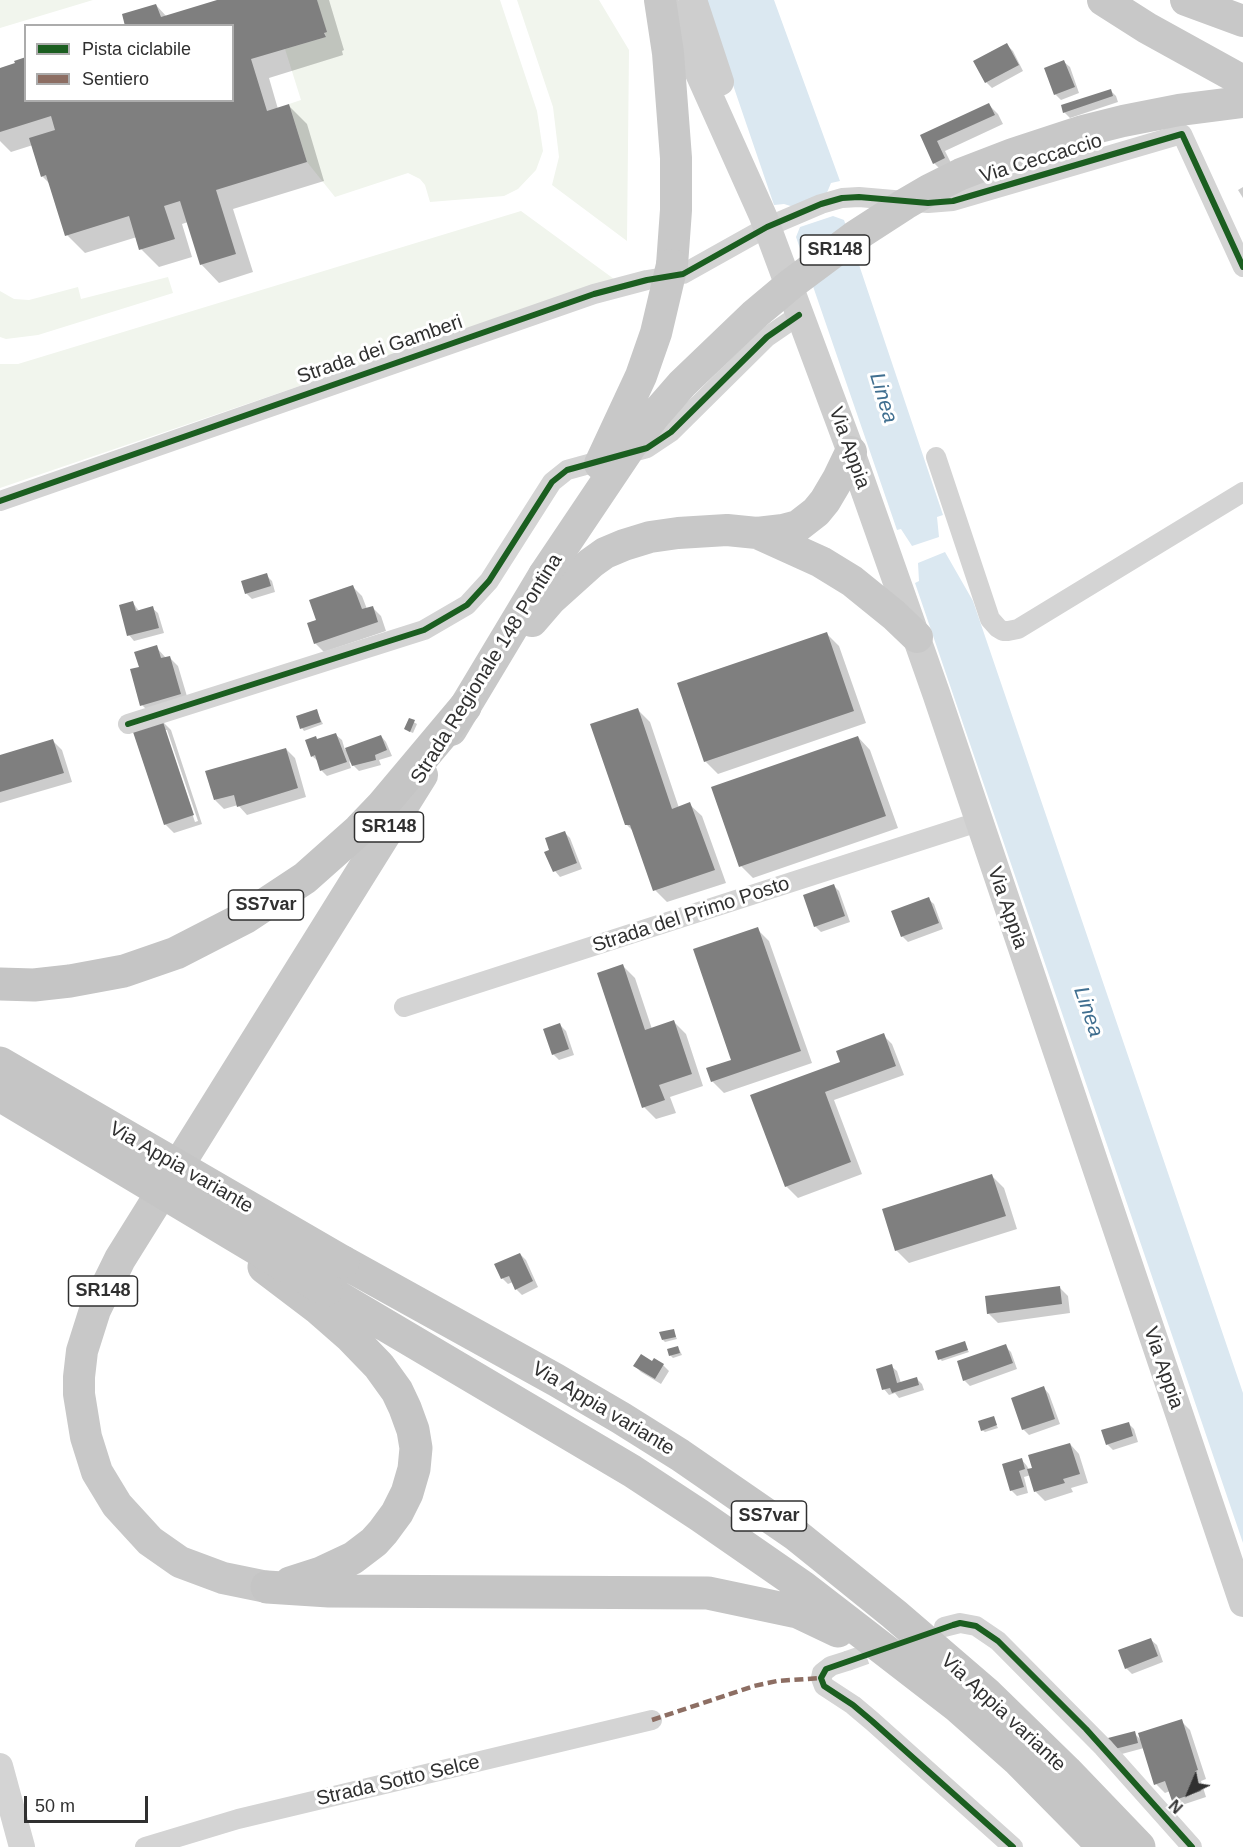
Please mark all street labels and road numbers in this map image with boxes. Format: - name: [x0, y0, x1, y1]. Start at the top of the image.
- street label: Via Ceccaccio: [977, 129, 1105, 189]
- road number: SR148: [800, 235, 870, 265]
- street label: Strada dei Gamberi: [294, 310, 466, 390]
- street label: Via Appia: [823, 404, 875, 492]
- street label: Strada Regionale 148 Pontina: [406, 549, 568, 789]
- road number: SR148: [354, 812, 424, 842]
- street label: Via Appia: [982, 864, 1032, 952]
- street label: Strada del Primo Posto: [589, 872, 793, 958]
- road number: SS7var: [228, 890, 304, 920]
- street label: Via Appia variante: [105, 1117, 257, 1219]
- road number: SR148: [68, 1276, 138, 1306]
- street label: Via Appia: [1138, 1324, 1188, 1412]
- street label: Via Appia variante: [527, 1357, 679, 1461]
- road number: SS7var: [732, 1501, 806, 1531]
- street label: Via Appia variante: [936, 1649, 1070, 1777]
- street label: Strada Sotto Selce: [314, 1751, 482, 1811]

